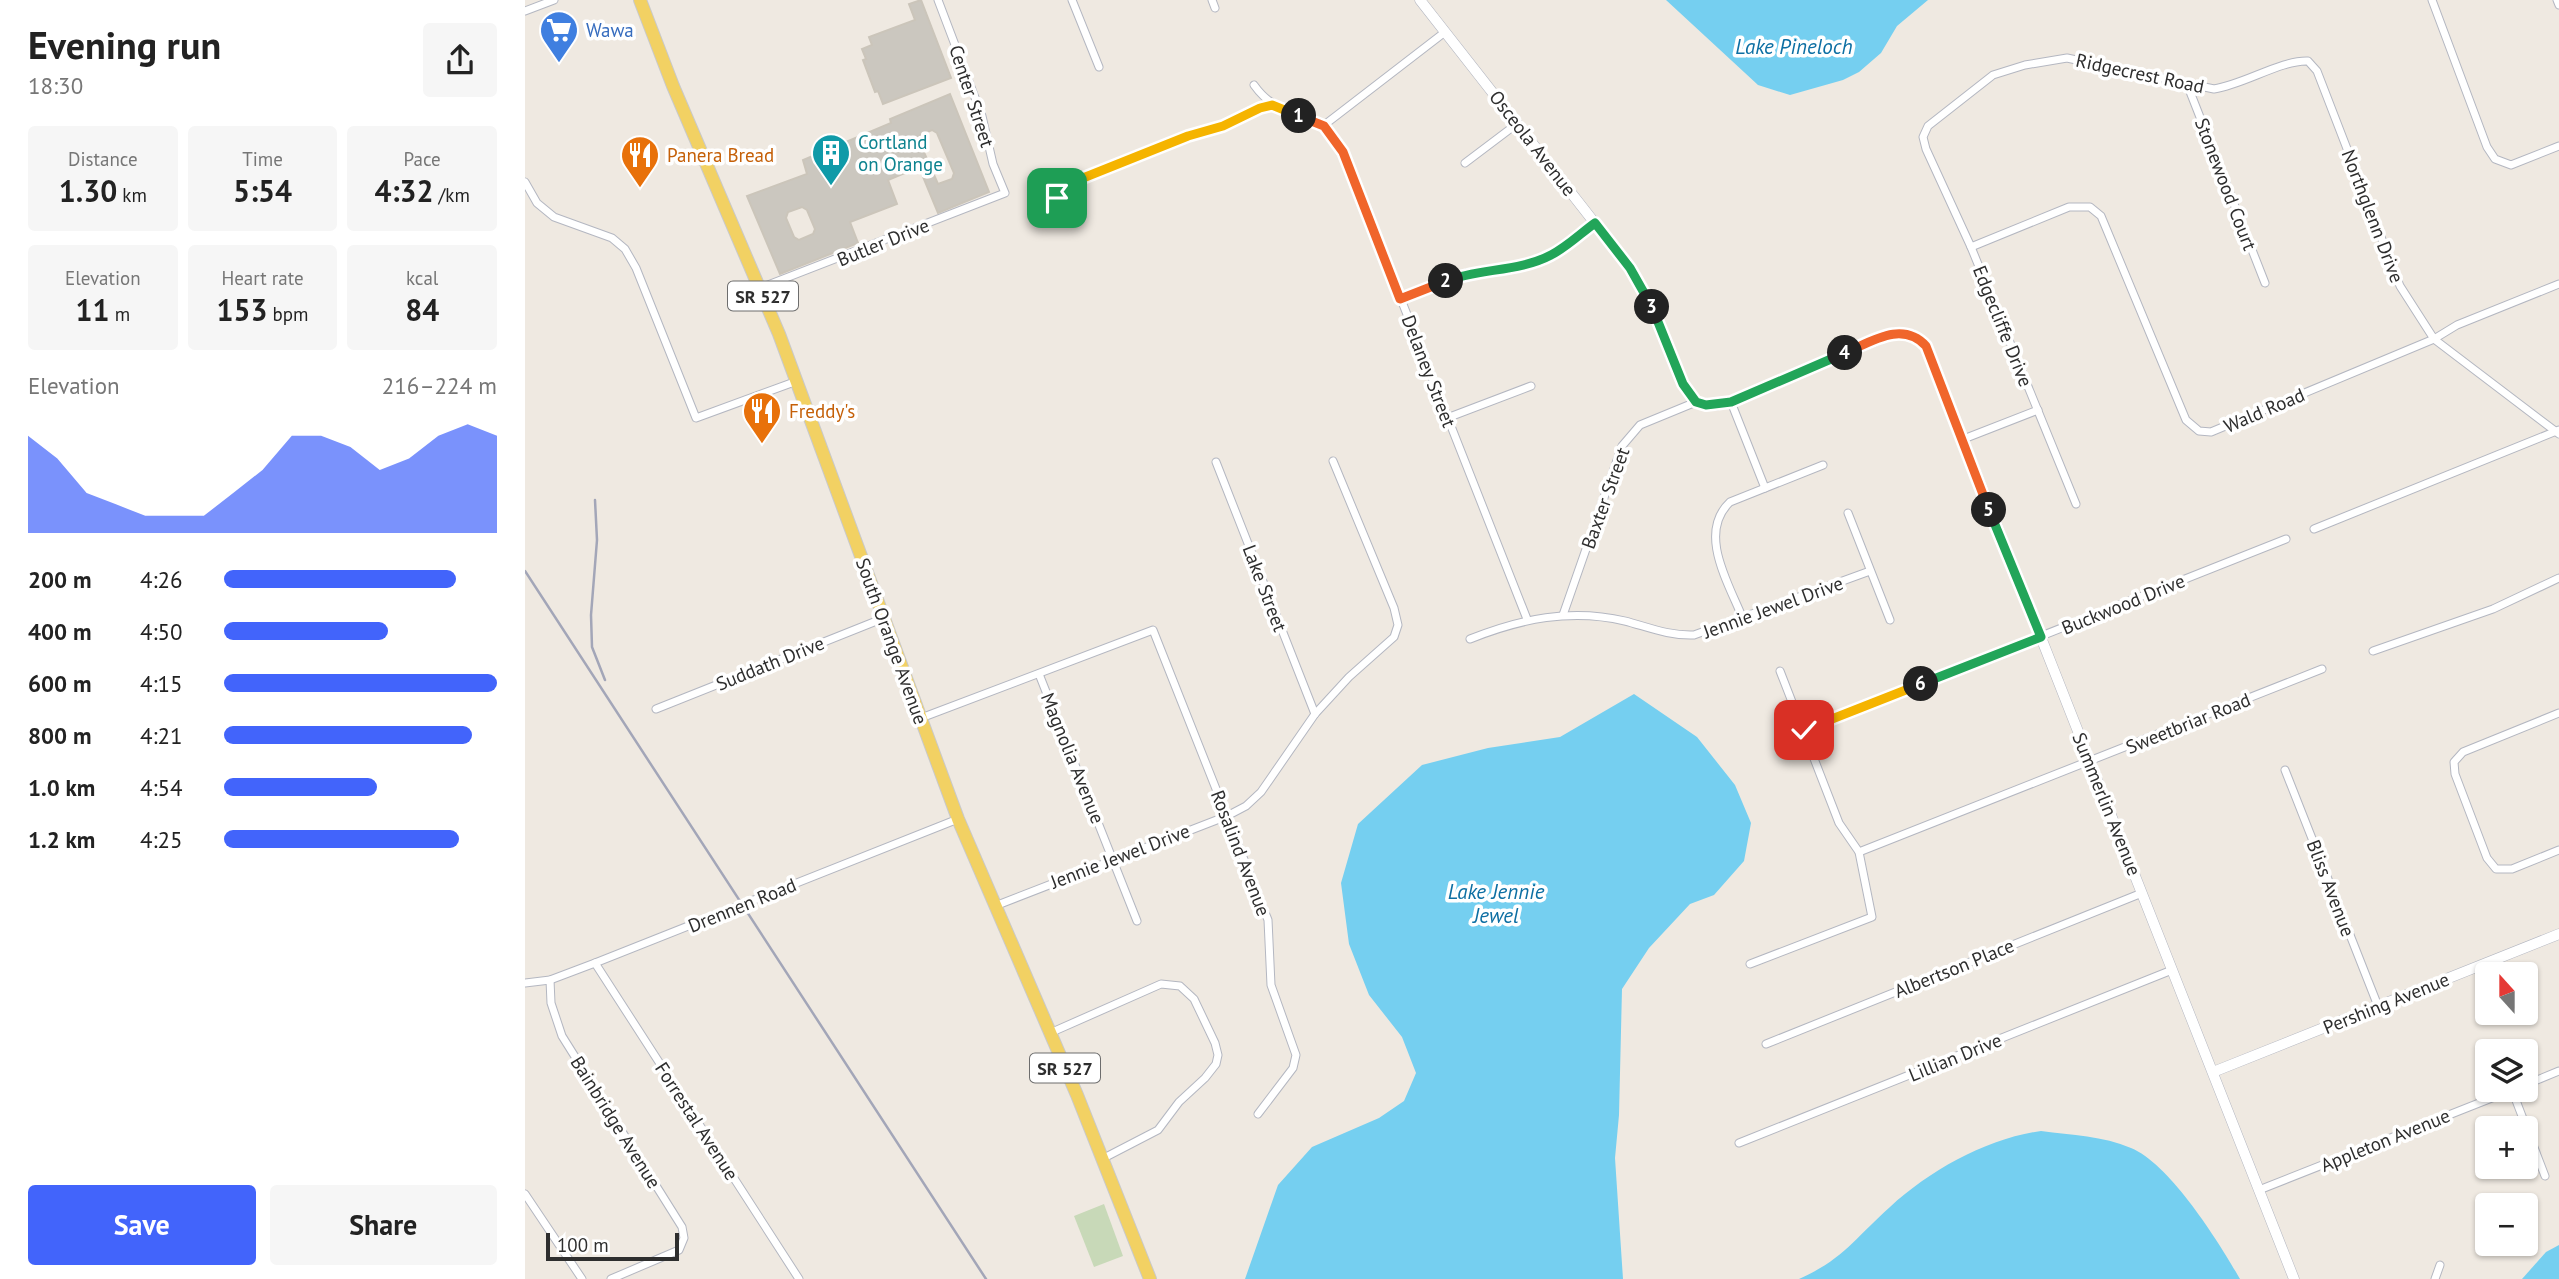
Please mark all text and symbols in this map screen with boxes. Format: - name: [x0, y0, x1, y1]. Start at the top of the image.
- supermarket icon: Wawa: [538, 9, 580, 64]
- place label: Wawa: [586, 18, 634, 42]
- text: Evening run: [28, 20, 221, 69]
- button: share: [423, 23, 497, 97]
- water label: Lake Pineloch: [1735, 33, 1853, 60]
- street label: Center Street: [944, 42, 1000, 151]
- street label: Ridgecrest Road: [2074, 48, 2206, 98]
- text: 18:30: [28, 71, 83, 100]
- street label: Osceola Avenue: [1484, 85, 1582, 201]
- pin: 1: [1281, 99, 1317, 134]
- text: 1: [1293, 103, 1304, 127]
- street label: Stonewood Court: [2190, 114, 2262, 254]
- place label: Cortland on Orange: [858, 130, 943, 176]
- building icon: Cortland on Orange: [810, 132, 852, 187]
- restaurant icon: Panera Bread: [619, 134, 661, 189]
- place label: Panera Bread: [667, 143, 774, 167]
- street label: Northglenn Drive: [2337, 146, 2409, 286]
- text: Distance: [68, 147, 138, 171]
- text: Time: [242, 147, 283, 171]
- text: Pace: [404, 147, 441, 171]
- pin: [1027, 168, 1087, 228]
- text: 1.30: [59, 171, 117, 210]
- text: 5:54: [233, 171, 292, 210]
- text: 4:32: [374, 171, 434, 210]
- icon: arrive: [1038, 179, 1076, 217]
- text: km: [117, 183, 147, 207]
- text: /km: [434, 183, 470, 207]
- street label: Butler Drive: [833, 213, 933, 271]
- street label: Edgecliffe Drive: [1968, 262, 2038, 390]
- pin: 2: [1429, 264, 1464, 298]
- text: Elevation: [65, 266, 141, 290]
- text: Heart rate: [221, 266, 304, 290]
- text: kcal: [406, 266, 438, 290]
- text: 2: [1440, 268, 1451, 292]
- road number: SR 527: [728, 282, 798, 310]
- text: 11: [76, 290, 110, 329]
- text: 153: [216, 290, 267, 329]
- text: 84: [405, 290, 439, 329]
- pin: 3: [1635, 290, 1669, 324]
- text: 3: [1646, 294, 1657, 318]
- text: m: [110, 302, 130, 326]
- text: bpm: [267, 302, 309, 326]
- street label: Delaney Street: [1397, 311, 1462, 431]
- pin: 4: [1827, 336, 1863, 370]
- text: 4: [1839, 340, 1850, 364]
- text: Elevation: [28, 371, 120, 400]
- text: 216–224 m: [382, 371, 497, 400]
- street label: Wald Road: [2220, 382, 2308, 438]
- restaurant icon: Freddy's: [741, 390, 783, 445]
- place label: Freddy's: [789, 399, 855, 423]
- street label: Baxter Street: [1576, 443, 1635, 552]
- pin: 5: [1971, 492, 2007, 528]
- text: 5: [1983, 497, 1994, 521]
- street label: Lake Street: [1237, 541, 1293, 635]
- street label: South Orange Avenue: [851, 555, 933, 727]
- text: 200 m: [28, 565, 91, 594]
- text: 4:26: [140, 565, 183, 594]
- street label: Buckwood Drive: [2058, 568, 2188, 640]
- street label: Jennie Jewel Drive: [1699, 571, 1846, 644]
- text: 400 m: [28, 617, 91, 646]
- text: 4:50: [140, 617, 183, 646]
- street label: Suddath Drive: [712, 630, 828, 696]
- pin: 6: [1903, 666, 1939, 702]
- text: 600 m: [28, 669, 91, 698]
- text: 4:15: [140, 669, 183, 698]
- text: 6: [1915, 671, 1926, 695]
- street label: Sweetbriar Road: [2122, 687, 2254, 759]
- street label: Magnolia Avenue: [1036, 689, 1110, 827]
- pin: [1774, 700, 1834, 760]
- icon: check: [1785, 711, 1823, 749]
- text: 800 m: [28, 721, 91, 750]
- text: 4:21: [140, 721, 183, 750]
- street label: Summerlin Avenue: [2067, 729, 2147, 879]
- text: 1.0 km: [28, 773, 95, 802]
- text: 4:54: [140, 773, 183, 802]
- street label: Rosalind Avenue: [1206, 787, 1276, 919]
- street label: Jennie Jewel Drive: [1046, 818, 1193, 894]
- text: 1.2 km: [28, 825, 95, 854]
- text: 4:25: [140, 825, 183, 854]
- street label: Bliss Avenue: [2302, 836, 2360, 940]
- street label: Drennen Road: [684, 872, 800, 938]
- water label: Lake Jennie Jewel: [1448, 878, 1545, 929]
- street label: Albertson Place: [1891, 933, 2017, 1003]
- north arrow: [2475, 962, 2537, 1026]
- map controls: [2475, 962, 2538, 1256]
- street label: Pershing Avenue: [2319, 967, 2453, 1039]
- street label: Lillian Drive: [1905, 1027, 2005, 1087]
- button: layers: [2475, 1039, 2538, 1102]
- street label: Bainbridge Avenue: [566, 1051, 666, 1193]
- road number: SR 527: [1030, 1054, 1100, 1083]
- street label: Forrestal Avenue: [650, 1058, 744, 1184]
- street label: Appleton Avenue: [2317, 1103, 2453, 1177]
- button: +: [2475, 1116, 2538, 1179]
- button: Save: [28, 1185, 256, 1265]
- button: Share: [270, 1185, 497, 1265]
- button: −: [2475, 1193, 2538, 1256]
- scale bar: [546, 1230, 679, 1262]
- text: 100 m: [557, 1233, 609, 1257]

